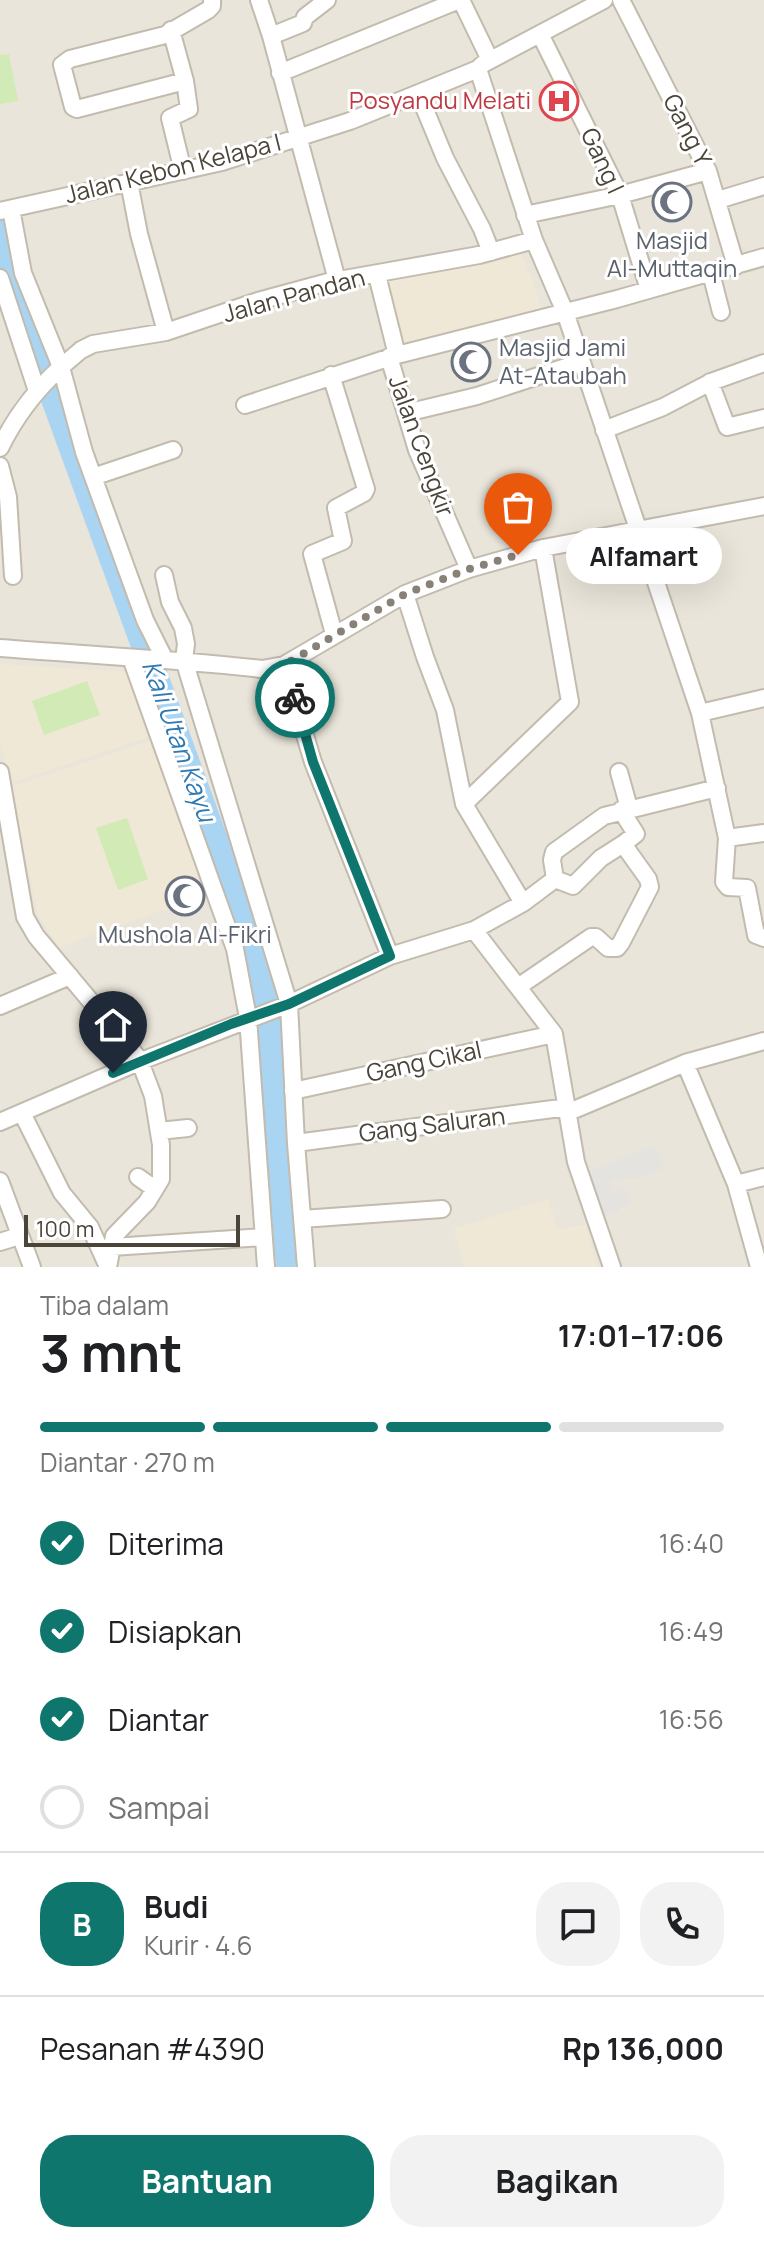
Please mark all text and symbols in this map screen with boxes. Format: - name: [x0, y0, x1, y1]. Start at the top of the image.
- hospital icon: Posyandu Melati: [538, 80, 580, 122]
- place label: Posyandu Melati: [349, 83, 531, 116]
- street label: Gang Y: [656, 88, 721, 172]
- street label: Gang I: [574, 122, 633, 199]
- street label: Jalan Kebon Kelapa I: [61, 125, 284, 210]
- mosque icon: Masjid Al-Muttaqin: [651, 181, 693, 223]
- place label: Masjid Al-Muttaqin: [607, 223, 737, 284]
- street label: Jalan Pandan: [219, 260, 368, 329]
- place label: Masjid Jami At-Ataubah: [499, 330, 627, 391]
- mosque icon: Masjid Jami At-Ataubah: [450, 341, 492, 383]
- street label: Jalan Cengkir: [382, 370, 463, 521]
- pin: [484, 473, 552, 555]
- icon: bag: [496, 485, 540, 529]
- callout: Alfamart: [566, 527, 722, 583]
- text: Alfamart: [589, 538, 699, 574]
- water label: Kali Utan Kayu: [134, 655, 227, 829]
- courier: [255, 658, 335, 738]
- icon: bike: [273, 676, 317, 720]
- mosque icon: Mushola Al-Fikri: [164, 875, 206, 917]
- place label: Mushola Al-Fikri: [98, 917, 272, 950]
- pin: [79, 991, 147, 1073]
- icon: home: [91, 1003, 135, 1047]
- street label: Gang Cikal: [363, 1032, 484, 1089]
- street label: Gang Saluran: [357, 1098, 507, 1149]
- scale bar: [24, 1211, 240, 1247]
- text: 100 m: [36, 1214, 94, 1244]
- text: Tiba dalam: [40, 1287, 169, 1323]
- text: 17:01–17:06: [558, 1315, 724, 1356]
- text: 3 mnt: [40, 1317, 182, 1388]
- text: Diantar · 270 m: [40, 1444, 215, 1480]
- icon: check: [40, 1521, 84, 1565]
- text: Diterima: [108, 1523, 224, 1564]
- text: 16:40: [659, 1525, 724, 1561]
- icon: check: [40, 1609, 84, 1653]
- text: Disiapkan: [108, 1611, 242, 1652]
- text: 16:49: [659, 1613, 724, 1649]
- icon: check: [40, 1697, 84, 1741]
- text: Diantar: [108, 1699, 209, 1740]
- text: 16:56: [659, 1701, 724, 1737]
- text: Sampai: [108, 1787, 210, 1828]
- button: chat: [536, 1882, 620, 1966]
- button: phone: [640, 1882, 724, 1966]
- text: Budi: [144, 1886, 209, 1927]
- text: B: [73, 1904, 91, 1945]
- text: Kurir · 4.6: [144, 1927, 253, 1963]
- text: Pesanan #4390: [40, 2028, 265, 2069]
- text: Rp 136,000: [562, 2028, 724, 2069]
- button: Bantuan: [40, 2135, 374, 2227]
- button: Bagikan: [390, 2135, 724, 2227]

